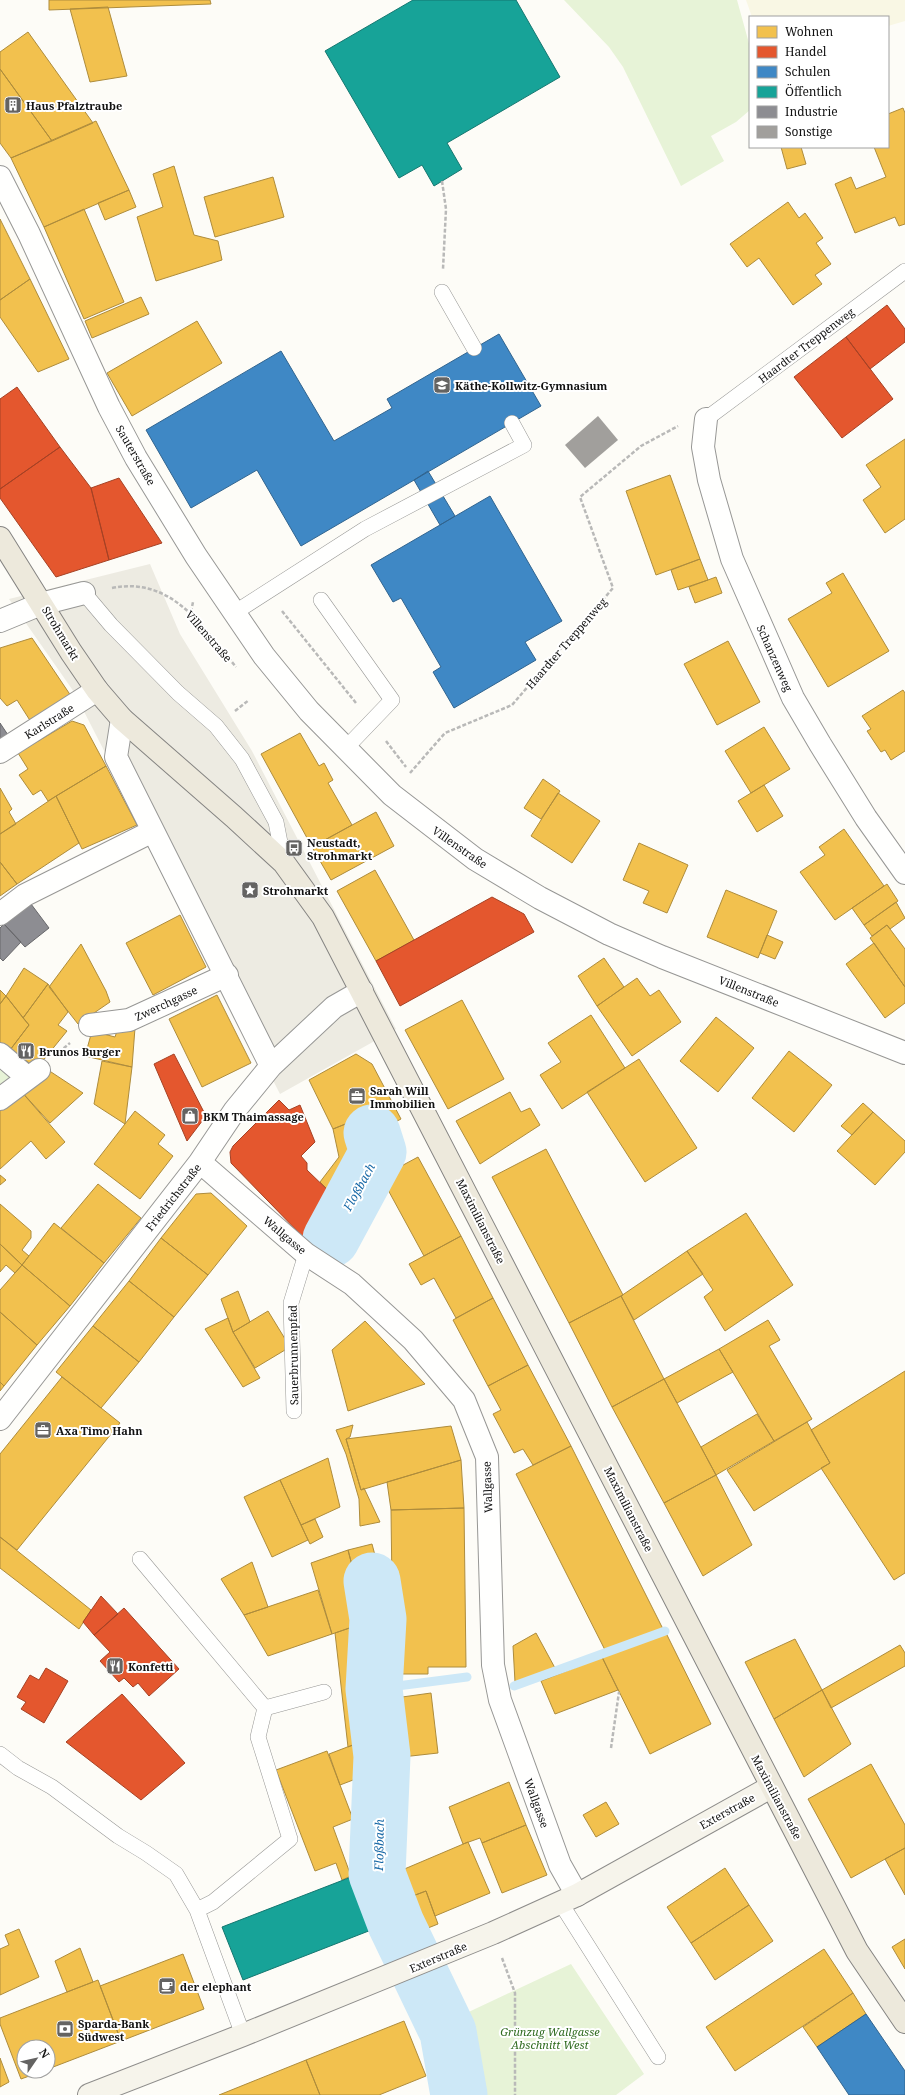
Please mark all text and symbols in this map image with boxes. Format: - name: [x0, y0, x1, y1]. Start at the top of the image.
- legend: [749, 16, 889, 148]
- text: Wohnen: [785, 23, 834, 40]
- text: Handel: [785, 43, 827, 60]
- text: Schulen: [785, 63, 831, 80]
- text: Öffentlich: [785, 83, 842, 100]
- building icon: Haus Pfalztraube: [3, 95, 23, 115]
- place label: Haus Pfalztraube: [26, 98, 122, 113]
- text: Industrie: [785, 103, 838, 120]
- text: Sonstige: [785, 123, 833, 140]
- street label: Haardter Treppenweg: [755, 304, 857, 386]
- school or university icon: Käthe-Kollwitz-Gymnasium: [432, 375, 452, 395]
- place label: Käthe-Kollwitz-Gymnasium: [455, 378, 608, 393]
- street label: Sauterstraße: [113, 422, 159, 488]
- street label: Haardter Treppenweg: [522, 594, 610, 692]
- street label: Strohmarkt: [39, 603, 83, 663]
- street label: Villenstraße: [182, 607, 236, 665]
- street label: Schanzenweg: [754, 622, 796, 694]
- street label: Karlstraße: [21, 700, 77, 742]
- street label: Villenstraße: [430, 823, 490, 871]
- place label: Neustadt, Strohmarkt: [307, 835, 373, 863]
- bus stop icon: Neustadt, Strohmarkt: [284, 838, 304, 858]
- place icon: Strohmarkt: [240, 880, 260, 900]
- place label: Strohmarkt: [263, 883, 329, 898]
- street label: Villenstraße: [717, 972, 781, 1010]
- street label: Zwerchgasse: [132, 982, 200, 1024]
- restaurant icon: Brunos Burger: [16, 1041, 36, 1061]
- place label: Brunos Burger: [39, 1044, 121, 1059]
- place label: Sarah Will Immobilien: [370, 1083, 436, 1111]
- office icon: Sarah Will Immobilien: [347, 1086, 367, 1106]
- shop icon: BKM Thaimassage: [180, 1106, 200, 1126]
- place label: BKM Thaimassage: [203, 1109, 304, 1124]
- street label: Friedrichstraße: [142, 1160, 204, 1234]
- water label: Floßbach: [339, 1160, 379, 1215]
- street label: Maximilianstraße: [453, 1176, 509, 1266]
- street label: Wallgasse: [260, 1213, 310, 1257]
- street label: Sauerbrunnenpfad: [285, 1305, 301, 1405]
- office icon: Axa Timo Hahn: [33, 1420, 53, 1440]
- place label: Axa Timo Hahn: [56, 1423, 143, 1438]
- street label: Wallgasse: [479, 1461, 495, 1513]
- street label: Maximilianstraße: [601, 1464, 657, 1554]
- restaurant icon: Konfetti: [105, 1656, 125, 1676]
- place label: Konfetti: [128, 1659, 174, 1674]
- street label: Maximilianstraße: [748, 1752, 806, 1842]
- street label: Wallgasse: [521, 1776, 553, 1830]
- street label: Exterstraße: [697, 1790, 757, 1832]
- water label: Floßbach: [370, 1819, 388, 1872]
- street label: Exterstraße: [407, 1938, 469, 1976]
- cafe icon: der elephant: [157, 1976, 177, 1996]
- place label: der elephant: [180, 1979, 252, 1994]
- place label: Sparda-Bank Südwest: [78, 2016, 149, 2044]
- bank icon: Sparda-Bank Südwest: [55, 2019, 75, 2039]
- park label: Grünzug Wallgasse Abschnitt West: [500, 2024, 600, 2052]
- north arrow: [16, 2039, 56, 2079]
- text: N: [36, 2045, 54, 2061]

